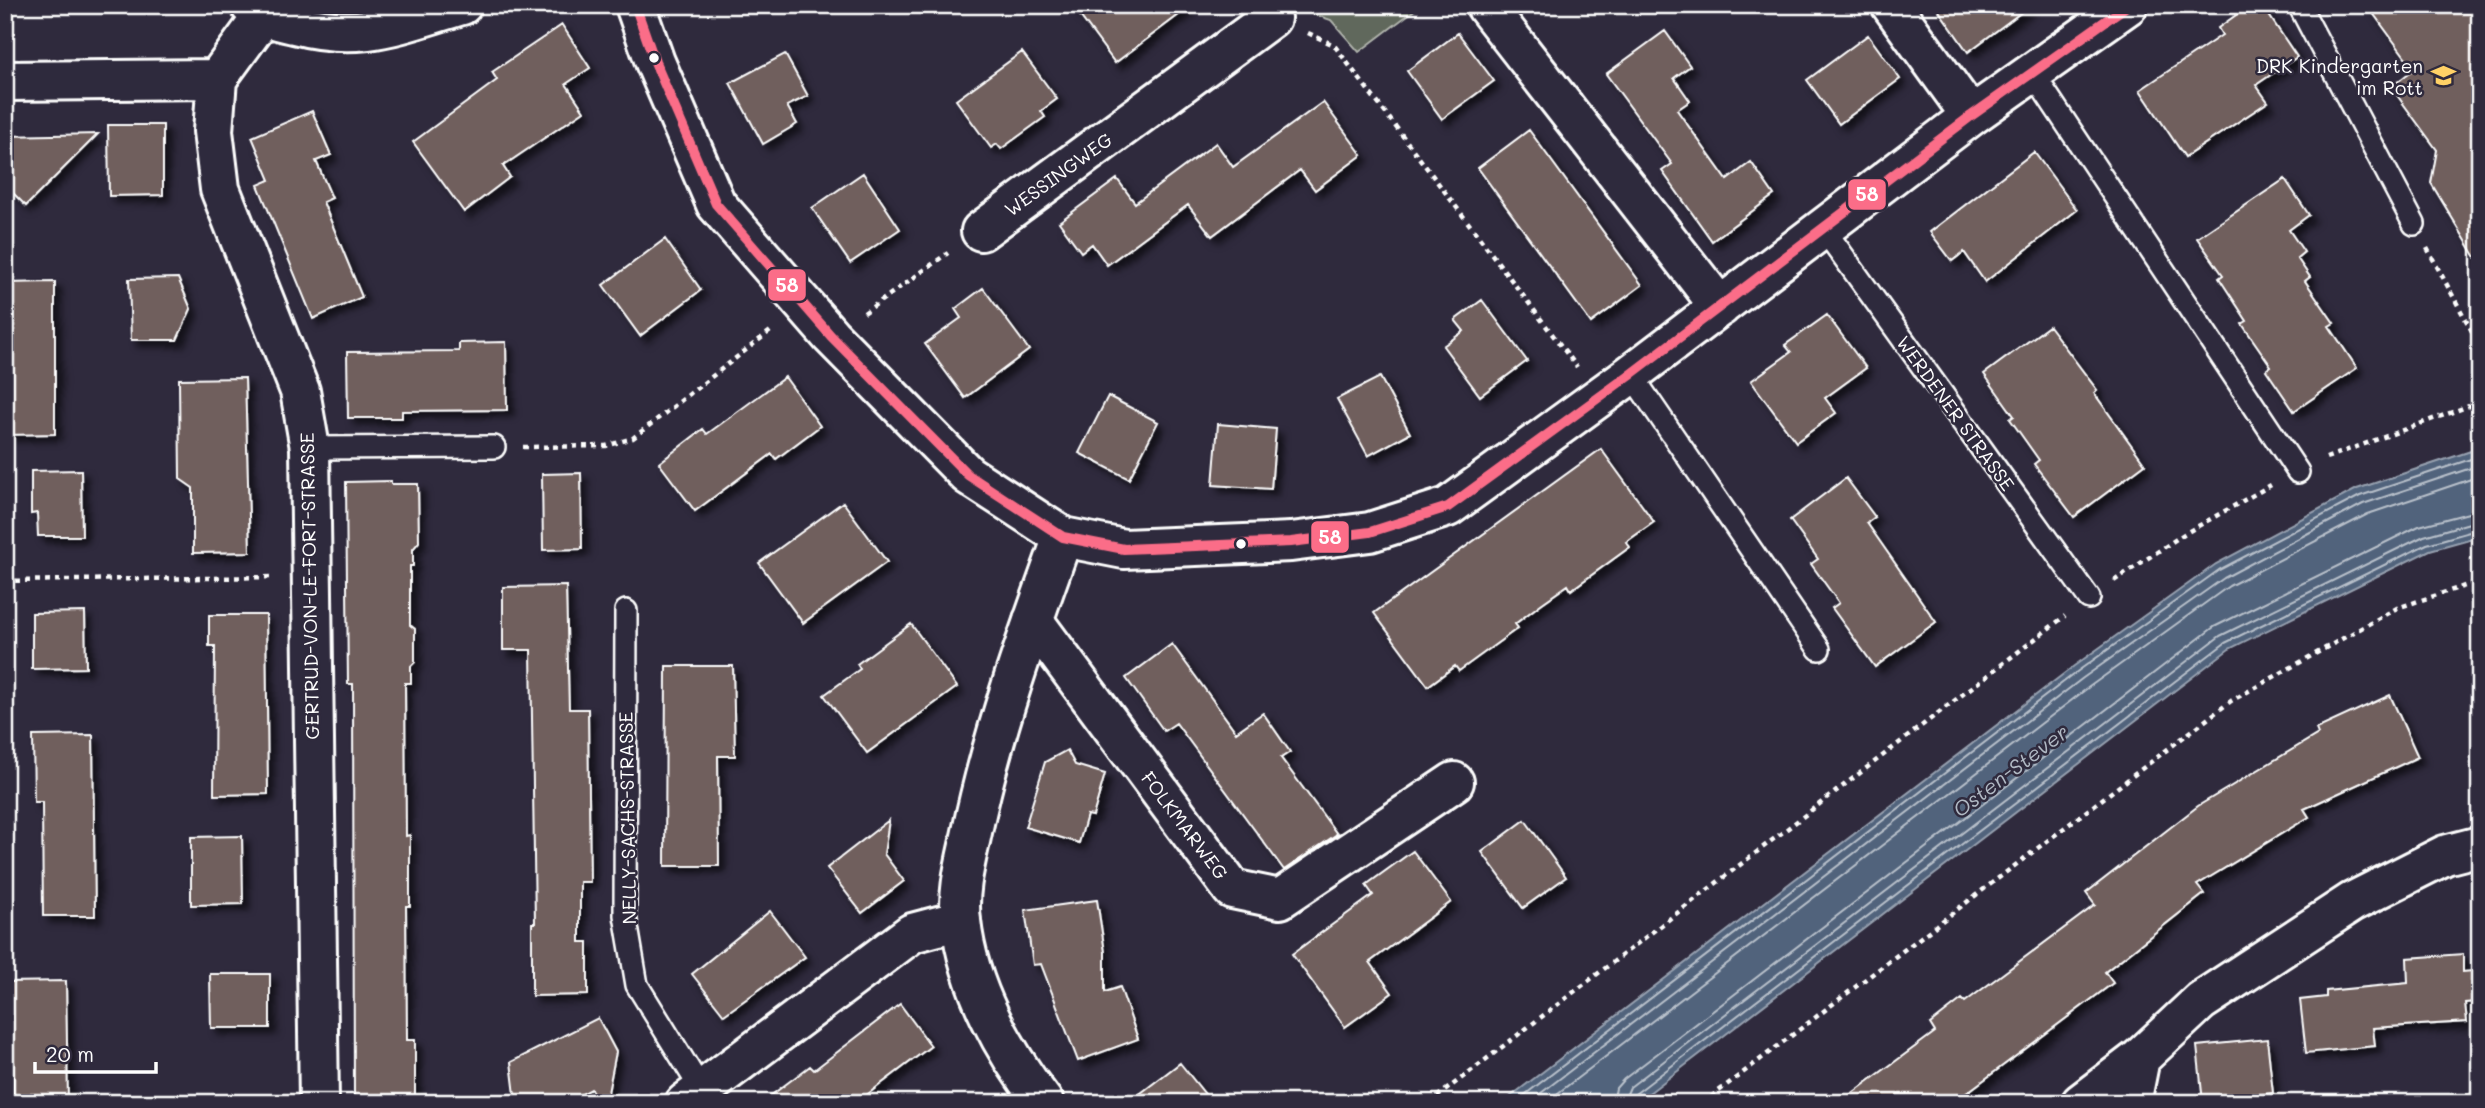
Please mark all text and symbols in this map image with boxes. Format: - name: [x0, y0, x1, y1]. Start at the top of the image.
- unlabelled marker: [647, 51, 661, 65]
- place label: DRK Kindergarten im Rott: [2256, 53, 2423, 100]
- school or university icon: DRK Kindergarten im Rott: [2429, 62, 2457, 90]
- street label: WESSINGWEG: [999, 127, 1117, 221]
- line badge: 58: [1847, 178, 1887, 211]
- text: 58: [1856, 181, 1879, 206]
- line badge: 58: [767, 268, 807, 302]
- text: 58: [776, 272, 799, 297]
- street label: WERDENER STRASSE: [1891, 331, 2021, 496]
- street label: GERTRUD-VON-LE-FORT-STRASSE: [294, 432, 324, 740]
- line badge: 58: [1310, 520, 1350, 554]
- text: 58: [1319, 524, 1342, 549]
- unlabelled marker: [1234, 537, 1248, 551]
- street label: NELLY-SACHS-STRASSE: [613, 711, 641, 925]
- water label: Osten-Stever: [1947, 718, 2073, 822]
- street label: FOLKMARWEG: [1136, 766, 1234, 884]
- scale bar: [35, 1031, 156, 1075]
- text: 20 m: [46, 1040, 94, 1067]

